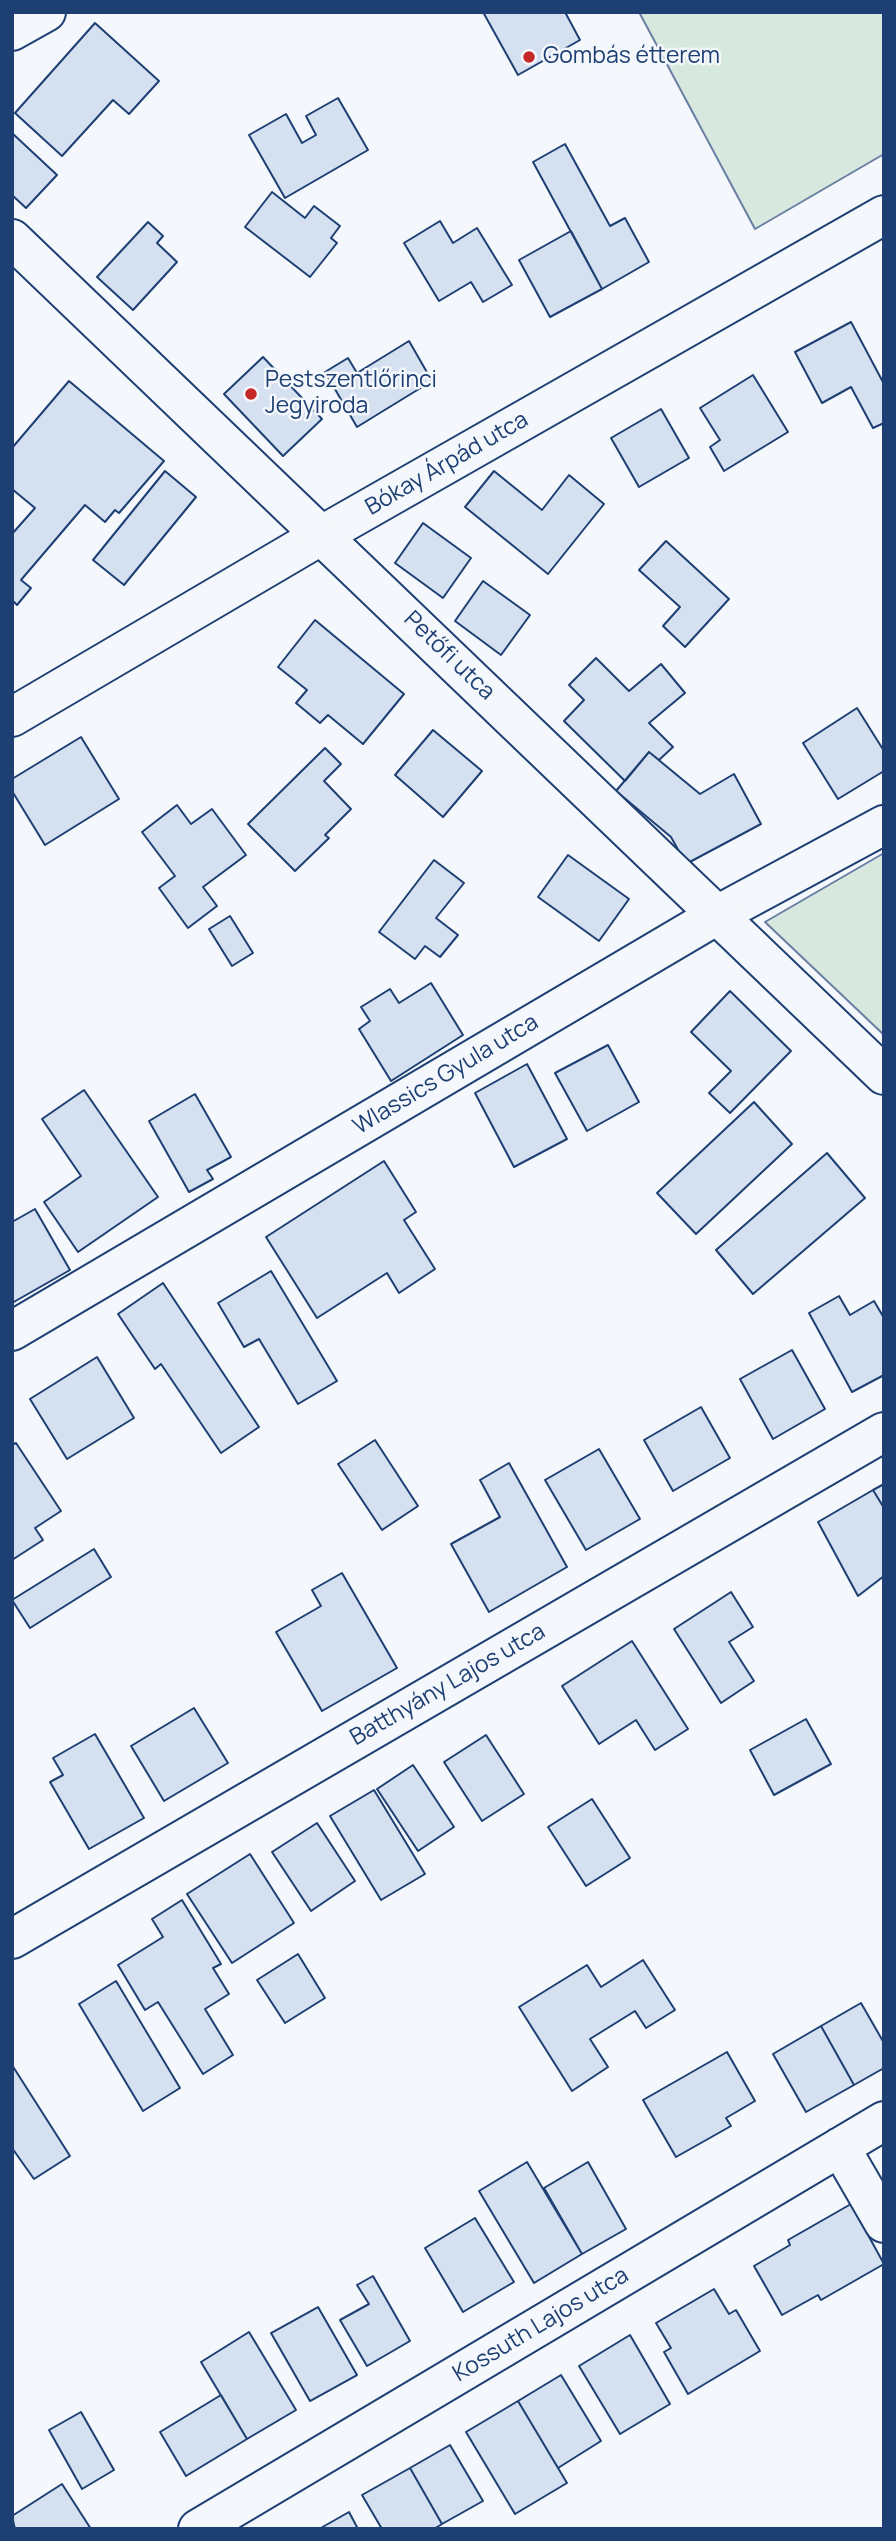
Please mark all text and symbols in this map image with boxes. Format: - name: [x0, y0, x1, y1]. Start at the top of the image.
- place label: Gombás étterem: [543, 43, 720, 71]
- marker: Gombás étterem: [521, 49, 537, 65]
- place label: Pestszentlőrinci Jegyiroda: [265, 367, 437, 421]
- marker: Pestszentlőrinci Jegyiroda: [243, 386, 259, 402]
- street label: Bókay Árpád utca: [361, 406, 533, 522]
- street label: Petőfi utca: [398, 606, 500, 706]
- street label: Wlassics Gyula utca: [349, 1009, 543, 1141]
- street label: Batthyány Lajos utca: [346, 1618, 550, 1752]
- street label: Kossuth Lajos utca: [448, 2262, 634, 2388]

